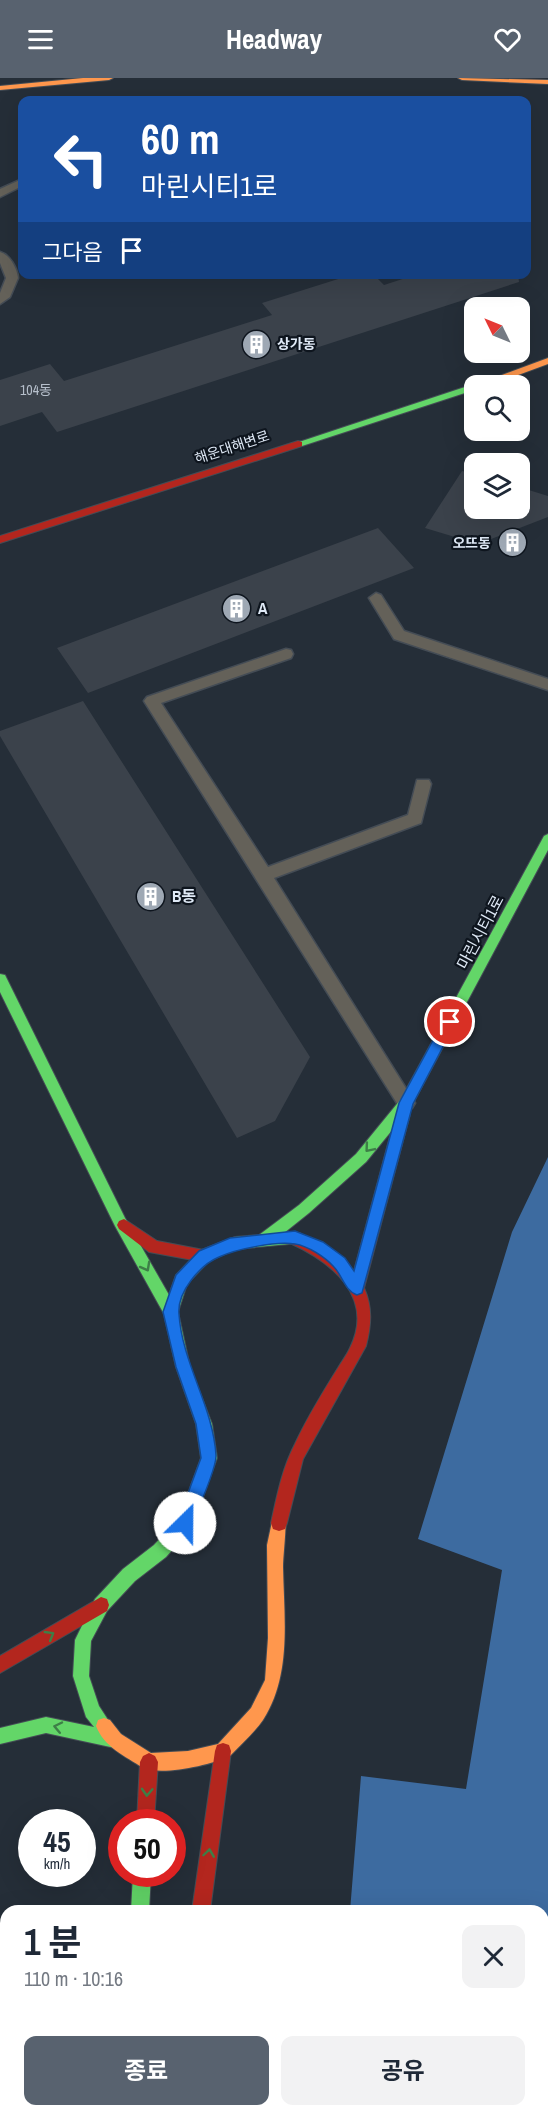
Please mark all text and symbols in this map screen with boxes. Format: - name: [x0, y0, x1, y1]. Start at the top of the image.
- text: Headway: [226, 21, 322, 57]
- icon: menu: [24, 23, 57, 56]
- icon: heart: [491, 23, 524, 56]
- text: 60 m: [141, 111, 220, 167]
- icon: left: [42, 120, 120, 198]
- text: 마린시티1로: [141, 168, 278, 204]
- icon: arrive: [115, 234, 148, 267]
- text: 그다음: [42, 237, 103, 267]
- north arrow: [464, 297, 530, 363]
- map controls: [464, 297, 530, 519]
- building icon: 상가동: [240, 328, 272, 360]
- place label: 상가동: [277, 335, 316, 353]
- button: search: [464, 375, 530, 441]
- house number: 104동: [20, 381, 52, 399]
- street label: 해운대해변로: [192, 426, 272, 468]
- button: layers: [464, 453, 530, 519]
- building icon: 오뜨동: [496, 527, 528, 559]
- place label: 오뜨동: [452, 534, 491, 552]
- building icon: A: [221, 592, 253, 624]
- place label: A: [258, 597, 268, 619]
- building icon: B동: [135, 880, 167, 912]
- place label: B동: [172, 885, 196, 907]
- street label: 마린시티1로: [451, 891, 509, 973]
- pin: [424, 996, 475, 1047]
- icon: arrive: [433, 1005, 466, 1038]
- one-way arrow: [365, 1141, 376, 1152]
- one-way arrow: [138, 1261, 150, 1271]
- position arrow: [153, 1491, 217, 1555]
- one-way arrow: [44, 1631, 54, 1642]
- one-way arrow: [53, 1722, 63, 1735]
- one-way arrow: [141, 1788, 154, 1797]
- speed limit sign: 50: [108, 1809, 186, 1887]
- text: 45: [43, 1821, 71, 1861]
- one-way arrow: [202, 1848, 214, 1858]
- text: km/h: [44, 1853, 70, 1874]
- text: 1 분: [24, 1918, 82, 1966]
- button: close: [462, 1925, 525, 1988]
- text: 110 m · 10:16: [24, 1965, 123, 1992]
- button: 종료: [24, 2036, 269, 2105]
- button: 공유: [281, 2036, 525, 2105]

